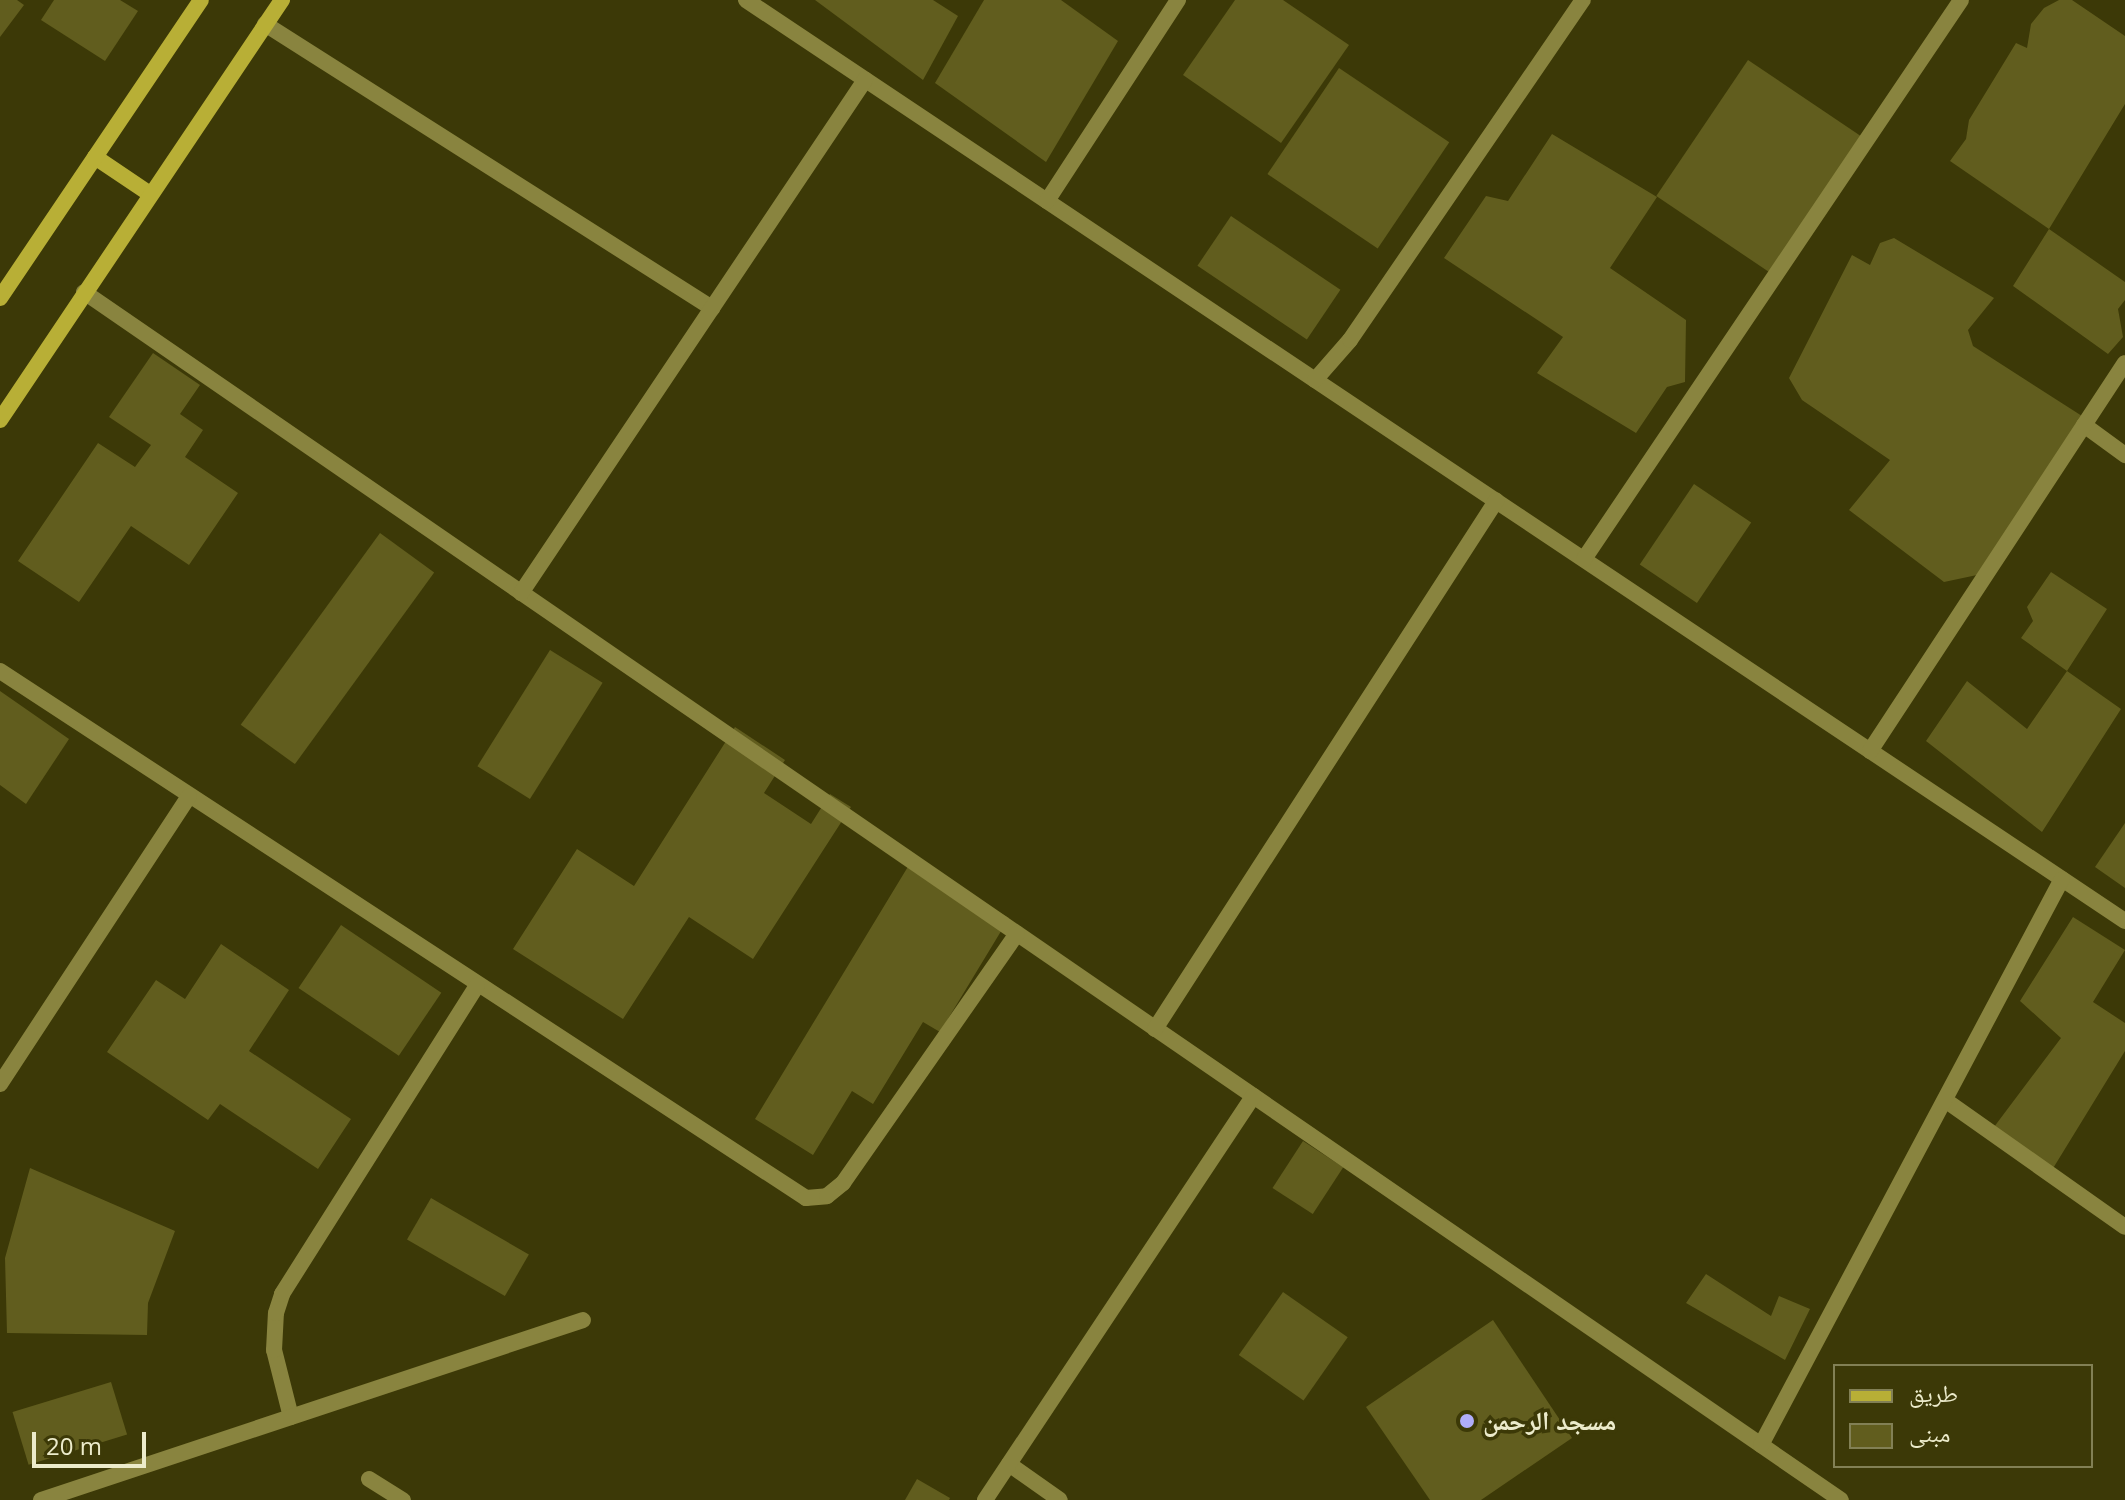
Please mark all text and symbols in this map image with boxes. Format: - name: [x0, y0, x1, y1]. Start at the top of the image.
- legend: [1833, 1364, 2093, 1468]
- text: طريق: [1909, 1376, 1958, 1409]
- place label: مسجد الرحمن: [1483, 1405, 1616, 1437]
- marker: مسجد الرحمن: [1458, 1412, 1476, 1430]
- scale bar: [36, 1416, 150, 1466]
- text: مبنى: [1909, 1416, 1950, 1449]
- text: 20 m: [46, 1429, 102, 1462]

